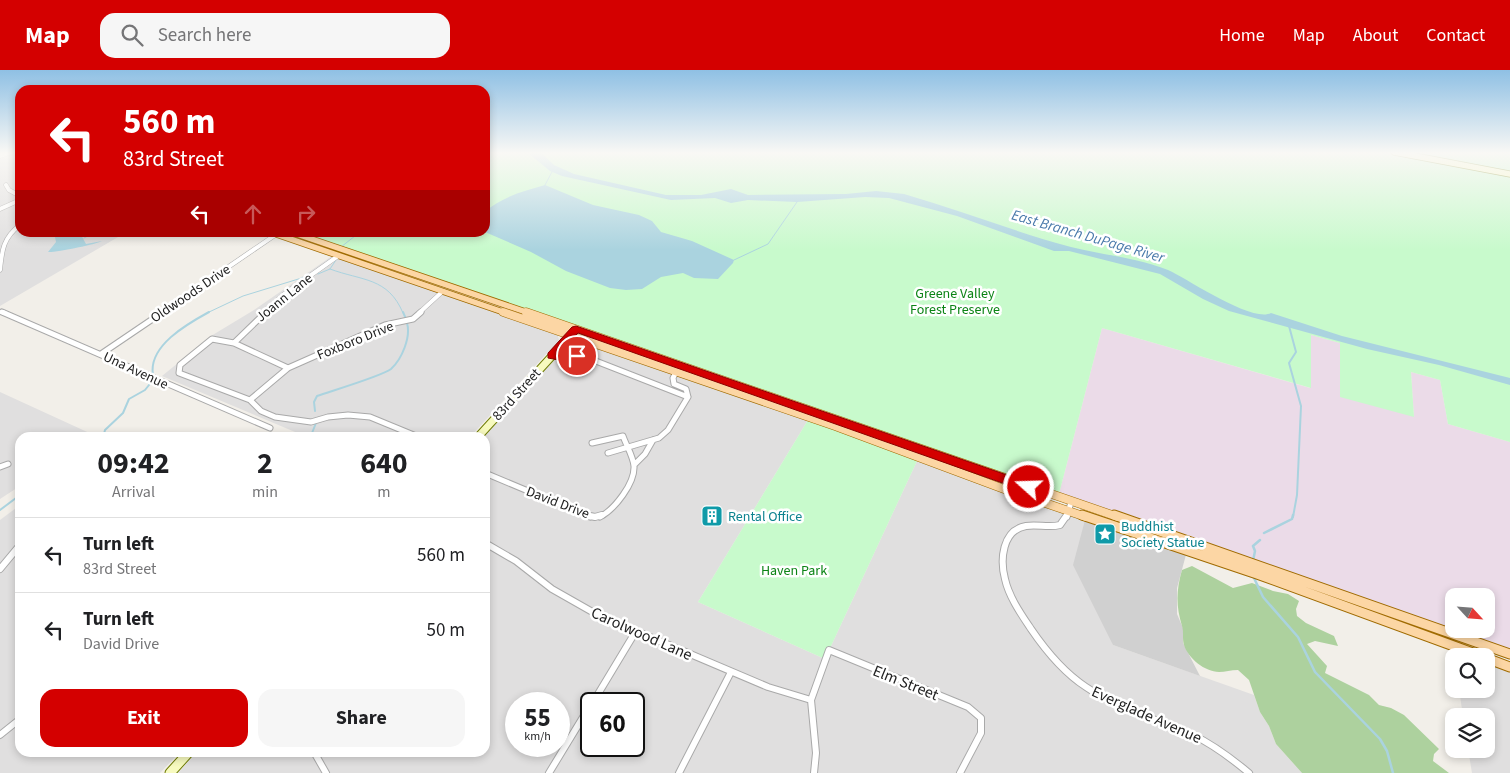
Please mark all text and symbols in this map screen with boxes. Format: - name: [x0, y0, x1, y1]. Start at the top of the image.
- search box: [100, 13, 450, 58]
- text: Map: [25, 18, 70, 53]
- icon: search: [118, 21, 146, 49]
- text: Search here: [158, 22, 251, 49]
- text: Home: [1219, 23, 1265, 48]
- text: Map: [1293, 23, 1325, 48]
- text: About: [1353, 23, 1398, 48]
- text: Contact: [1426, 23, 1485, 48]
- text: 560 m: [123, 97, 215, 147]
- icon: left: [40, 105, 105, 170]
- text: 83rd Street: [123, 143, 224, 175]
- icon: left: [186, 200, 214, 228]
- icon: ahead: [239, 200, 267, 228]
- icon: right: [292, 200, 320, 228]
- water label: East Branch DuPage River: [1009, 205, 1168, 269]
- street label: Oldwoods Drive: [147, 260, 235, 328]
- street label: Joann Lane: [252, 269, 317, 327]
- park label: Greene Valley Forest Preserve: [910, 284, 1000, 320]
- street label: Foxboro Drive: [314, 316, 397, 365]
- pin: [556, 335, 598, 377]
- icon: arrive: [563, 342, 591, 370]
- street label: Una Avenue: [100, 347, 171, 395]
- street label: 83rd Street: [488, 364, 546, 425]
- text: 09:42: [97, 442, 170, 485]
- text: 2: [257, 442, 273, 485]
- text: 640: [360, 442, 408, 485]
- position arrow: [1002, 460, 1054, 512]
- text: Arrival: [112, 481, 155, 503]
- text: min: [252, 481, 278, 503]
- text: m: [377, 481, 391, 503]
- street label: David Drive: [523, 482, 592, 524]
- building icon: Rental Office: [700, 504, 724, 528]
- place label: Rental Office: [728, 507, 802, 527]
- place label: Buddhist Society Statue: [1121, 517, 1205, 553]
- place icon: Buddhist Society Statue: [1093, 522, 1117, 546]
- text: Turn left: [83, 531, 154, 558]
- icon: left: [40, 541, 68, 569]
- text: 560 m: [417, 542, 465, 569]
- text: 83rd Street: [83, 558, 156, 580]
- park label: Haven Park: [761, 561, 827, 581]
- north arrow: [1445, 588, 1495, 638]
- map controls: [1445, 588, 1495, 758]
- street label: Carolwood Lane: [587, 602, 696, 666]
- text: Turn left: [83, 606, 154, 633]
- icon: left: [40, 616, 68, 644]
- text: 50 m: [427, 617, 465, 644]
- text: David Drive: [83, 633, 159, 655]
- button: search: [1445, 648, 1495, 698]
- street label: Elm Street: [869, 660, 942, 706]
- street label: Everglade Avenue: [1088, 681, 1205, 749]
- button: Exit: [40, 689, 248, 747]
- button: Share: [258, 689, 465, 747]
- speed limit sign: 60: [580, 692, 645, 757]
- text: 55: [524, 700, 551, 736]
- button: layers: [1445, 708, 1495, 758]
- text: km/h: [524, 728, 551, 745]

